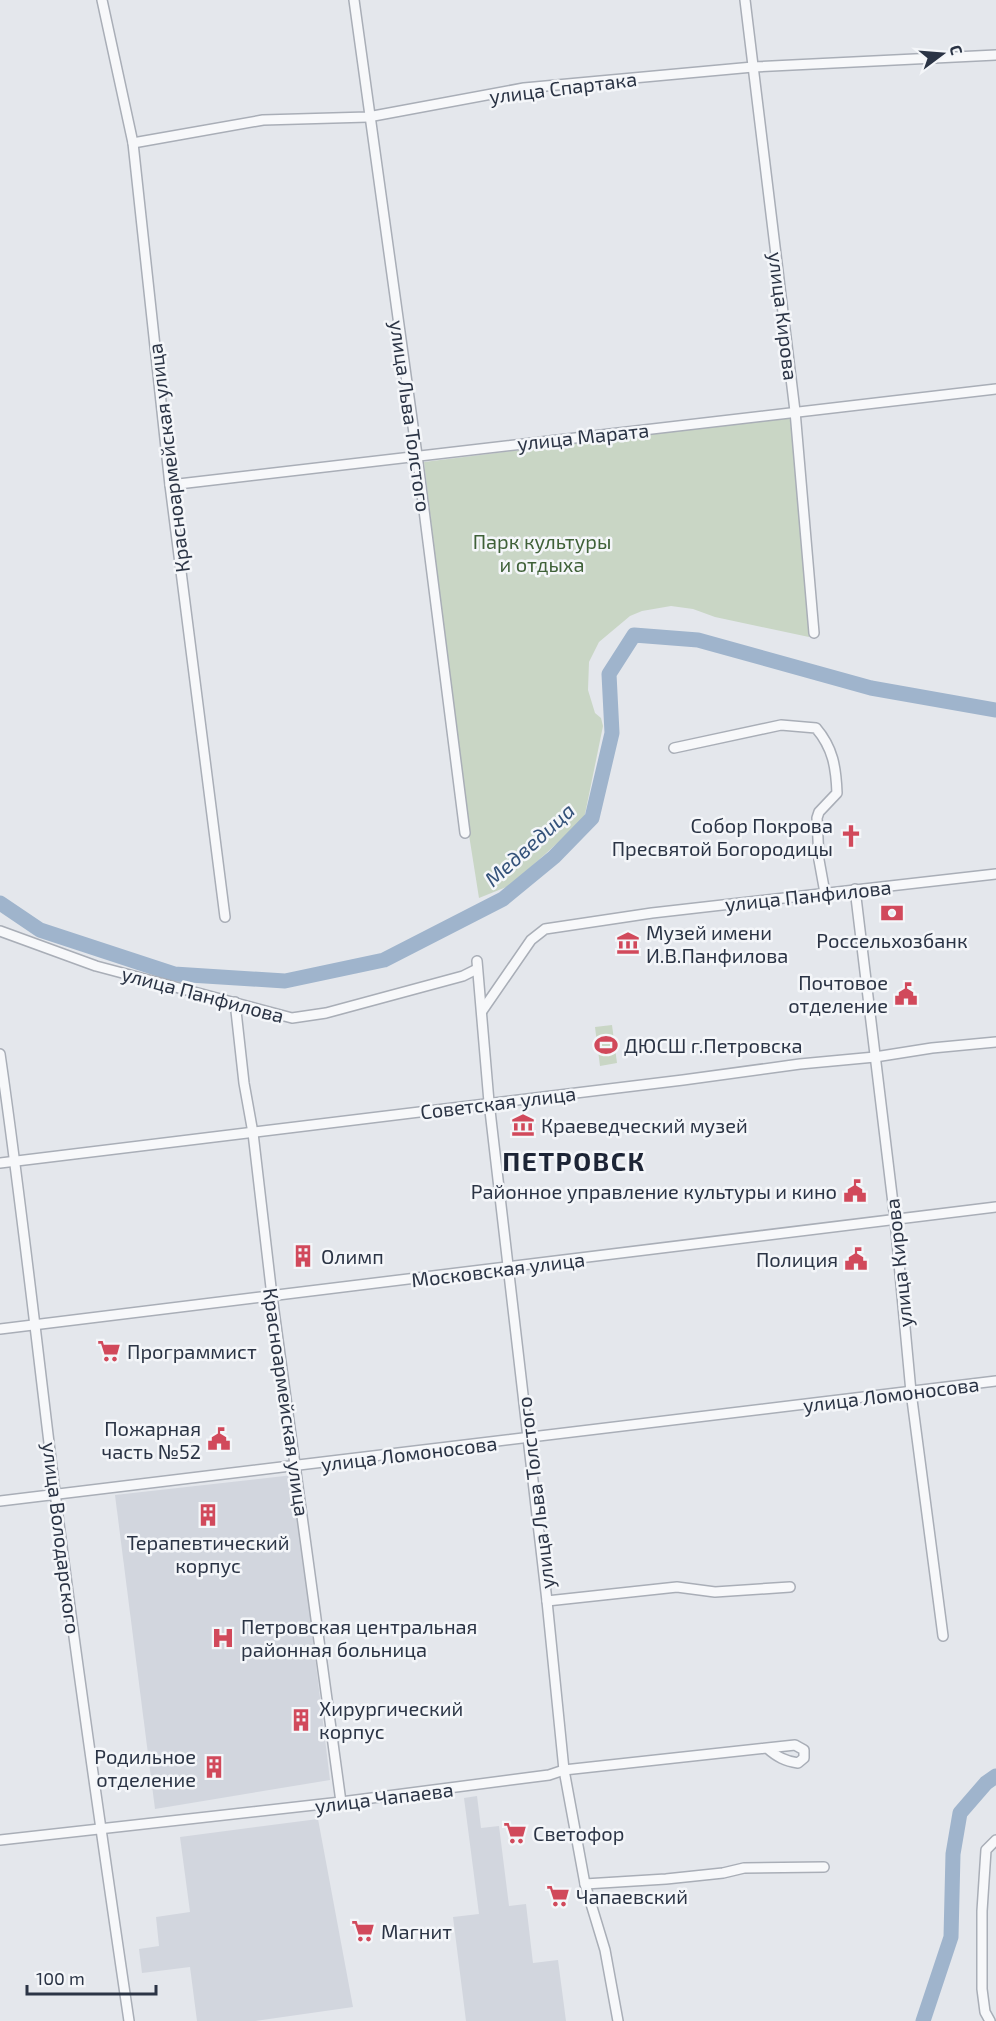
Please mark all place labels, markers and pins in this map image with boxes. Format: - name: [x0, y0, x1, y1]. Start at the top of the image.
- place label: Собор Покрова Пресвятой Богородицы: [612, 813, 833, 860]
- church icon: Собор Покрова Пресвятой Богородицы: [838, 823, 864, 849]
- bank icon: Россельхозбанк: [879, 900, 905, 926]
- place label: Музей имени И.В.Панфилова: [646, 920, 788, 967]
- place label: Россельхозбанк: [816, 928, 968, 952]
- museum icon: Музей имени И.В.Панфилова: [615, 930, 641, 956]
- place label: Почтовое отделение: [788, 970, 888, 1017]
- public building icon: Почтовое отделение: [893, 981, 919, 1007]
- sports icon: ДЮСШ г.Петровска: [593, 1032, 619, 1058]
- place label: ДЮСШ г.Петровска: [624, 1033, 803, 1057]
- museum icon: Краеведческий музей: [510, 1112, 536, 1138]
- place label: Краеведческий музей: [541, 1113, 748, 1138]
- public building icon: Районное управление культуры и кино: [842, 1178, 868, 1204]
- place label: Районное управление культуры и кино: [471, 1179, 837, 1204]
- building icon: Олимп: [290, 1243, 316, 1269]
- place label: Олимп: [321, 1244, 384, 1268]
- public building icon: Полиция: [843, 1246, 869, 1272]
- place label: Полиция: [756, 1247, 838, 1271]
- supermarket icon: Программист: [96, 1338, 122, 1364]
- place label: Программист: [127, 1339, 257, 1363]
- place label: Пожарная часть №52: [102, 1416, 201, 1463]
- public building icon: Пожарная часть №52: [206, 1426, 232, 1452]
- building icon: Терапевтический корпус: [195, 1502, 221, 1528]
- place label: Терапевтический корпус: [126, 1530, 290, 1578]
- place label: Петровская центральная районная больница: [241, 1614, 477, 1661]
- hospital icon: Петровская центральная районная больница: [210, 1625, 236, 1651]
- place label: Хирургический корпус: [319, 1696, 463, 1744]
- building icon: Хирургический корпус: [288, 1707, 314, 1733]
- place label: Родильное отделение: [94, 1744, 196, 1791]
- building icon: Родильное отделение: [201, 1754, 227, 1780]
- supermarket icon: Светофор: [502, 1820, 528, 1846]
- place label: Светофор: [533, 1821, 624, 1845]
- supermarket icon: Чапаевский: [545, 1883, 571, 1909]
- place label: Чапаевский: [576, 1884, 688, 1908]
- supermarket icon: Магнит: [350, 1918, 376, 1944]
- place label: Магнит: [381, 1919, 452, 1943]

